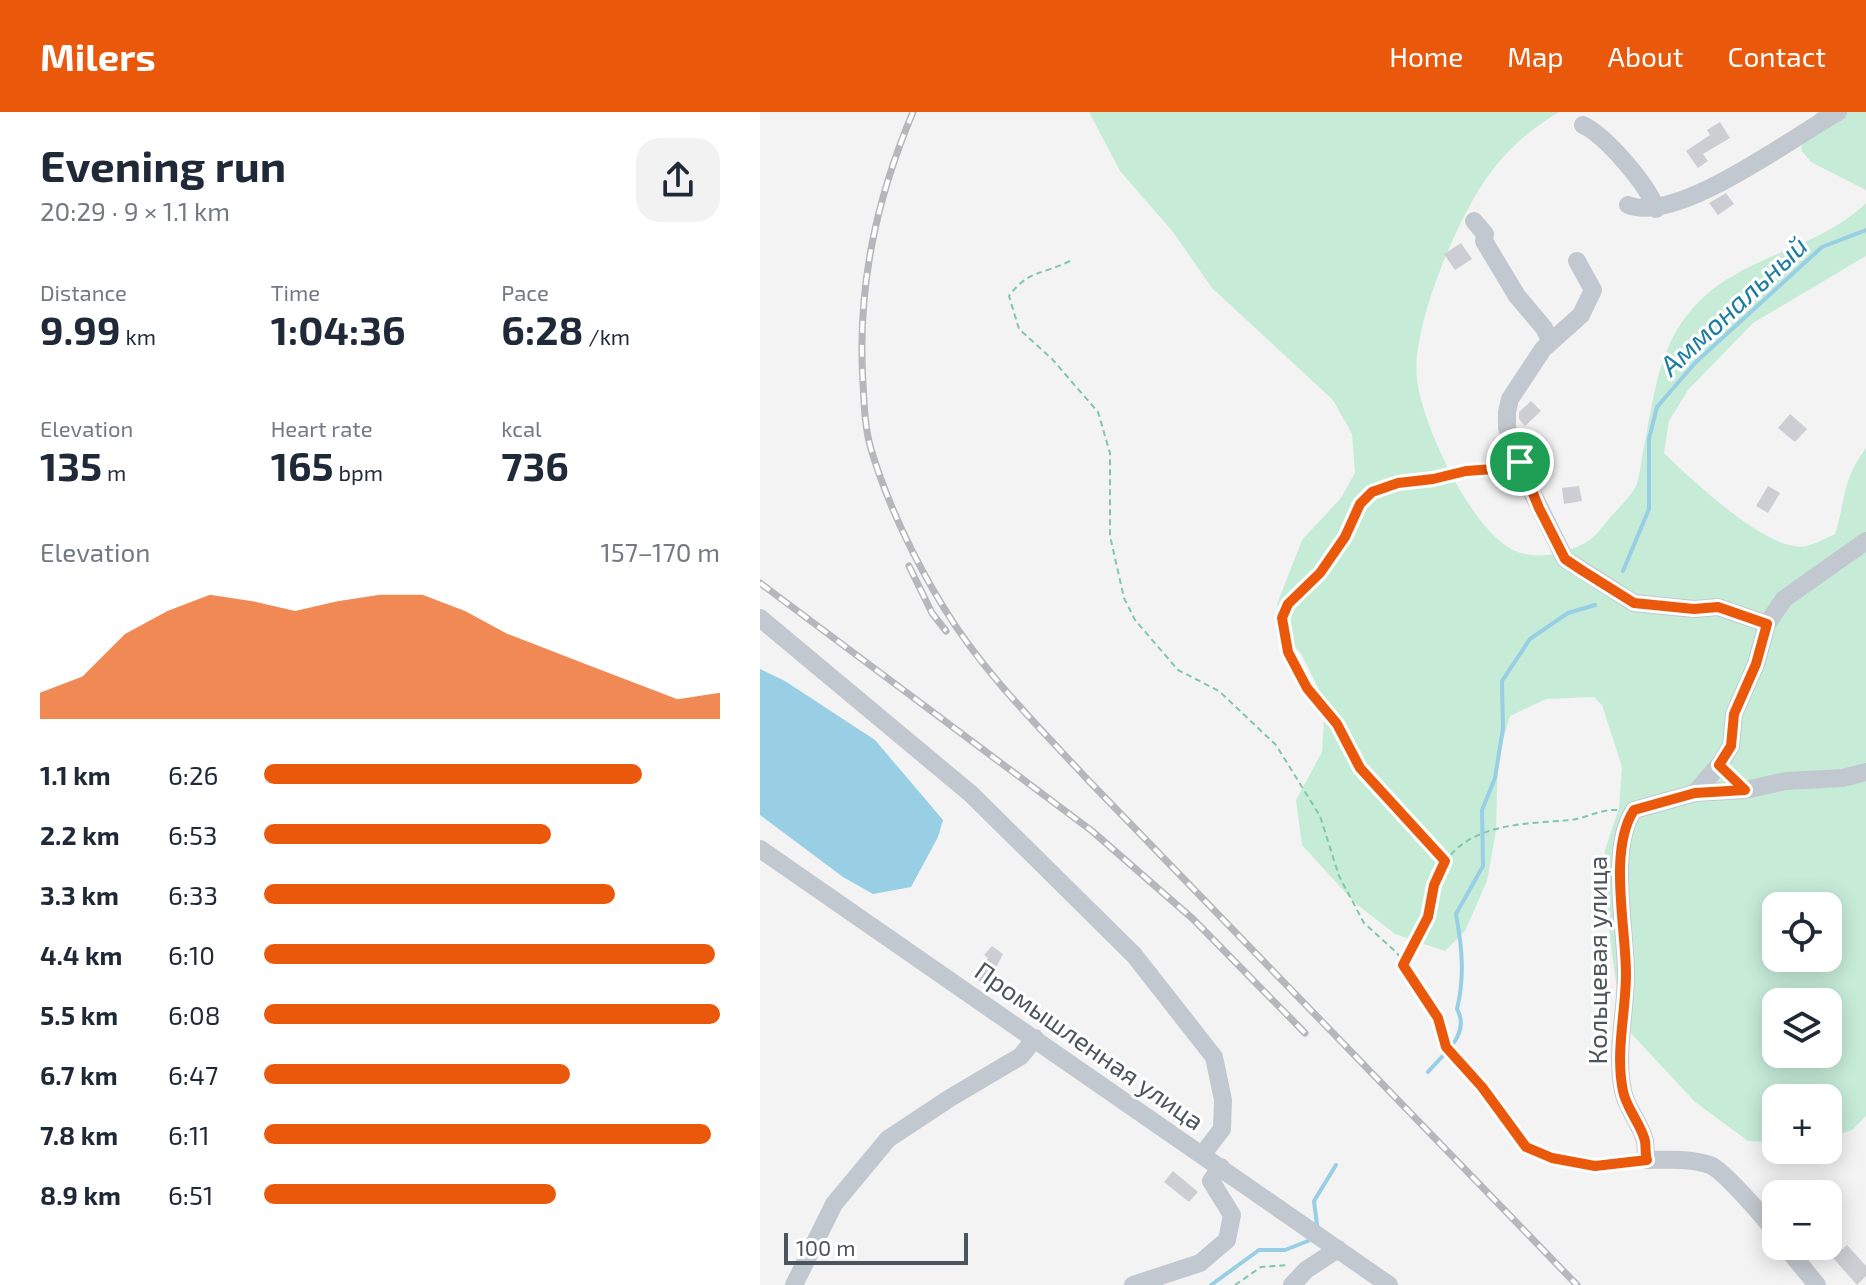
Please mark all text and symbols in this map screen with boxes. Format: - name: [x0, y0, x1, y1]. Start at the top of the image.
- text: Milers: [40, 33, 156, 79]
- text: Home: [1389, 39, 1463, 73]
- text: Map: [1507, 39, 1564, 73]
- text: About: [1608, 39, 1683, 73]
- text: Contact: [1727, 39, 1826, 73]
- text: Evening run: [40, 138, 286, 191]
- button: share: [636, 138, 720, 222]
- text: 20:29 · 9 × 1.1 km: [40, 195, 230, 226]
- water label: Аммональный: [1651, 228, 1814, 383]
- text: Distance: [40, 279, 127, 305]
- text: Time: [271, 279, 320, 305]
- text: Pace: [501, 279, 549, 305]
- text: 9.99: [40, 305, 121, 353]
- text: 1:04:36: [271, 305, 406, 353]
- text: 6:28: [501, 305, 583, 353]
- text: km: [121, 323, 156, 349]
- text: /km: [583, 323, 630, 349]
- text: Elevation: [40, 415, 133, 441]
- text: Heart rate: [271, 415, 372, 441]
- text: kcal: [501, 415, 542, 441]
- pin: [1486, 428, 1554, 496]
- icon: arrive: [1498, 440, 1542, 484]
- text: 135: [40, 441, 102, 489]
- text: 165: [271, 441, 334, 489]
- text: 736: [501, 441, 569, 489]
- text: m: [102, 459, 126, 485]
- text: bpm: [334, 459, 383, 485]
- text: Elevation: [40, 536, 150, 567]
- text: 157–170 m: [600, 536, 720, 567]
- text: 1.1 km: [40, 759, 111, 790]
- text: 6:26: [168, 759, 219, 790]
- text: 2.2 km: [40, 819, 120, 850]
- text: 6:53: [168, 819, 217, 850]
- street label: Кольцевая улица: [1581, 856, 1613, 1064]
- text: 3.3 km: [40, 879, 119, 910]
- text: 6:33: [168, 879, 218, 910]
- map controls: [1762, 892, 1842, 1260]
- button: locate: [1762, 892, 1842, 972]
- text: 4.4 km: [40, 939, 122, 970]
- text: 6:10: [168, 939, 215, 970]
- street label: Промышленная улица: [969, 954, 1210, 1137]
- button: layers: [1762, 988, 1842, 1068]
- text: 5.5 km: [40, 999, 118, 1030]
- text: 6:08: [168, 999, 220, 1030]
- text: 6.7 km: [40, 1059, 118, 1090]
- text: 6:47: [168, 1059, 218, 1090]
- button: +: [1762, 1084, 1842, 1164]
- text: 7.8 km: [40, 1119, 118, 1150]
- text: 6:11: [168, 1119, 210, 1150]
- text: 8.9 km: [40, 1179, 121, 1210]
- text: 6:51: [168, 1179, 213, 1210]
- button: −: [1762, 1180, 1842, 1260]
- scale bar: [784, 1229, 968, 1265]
- text: 100 m: [796, 1234, 855, 1260]

